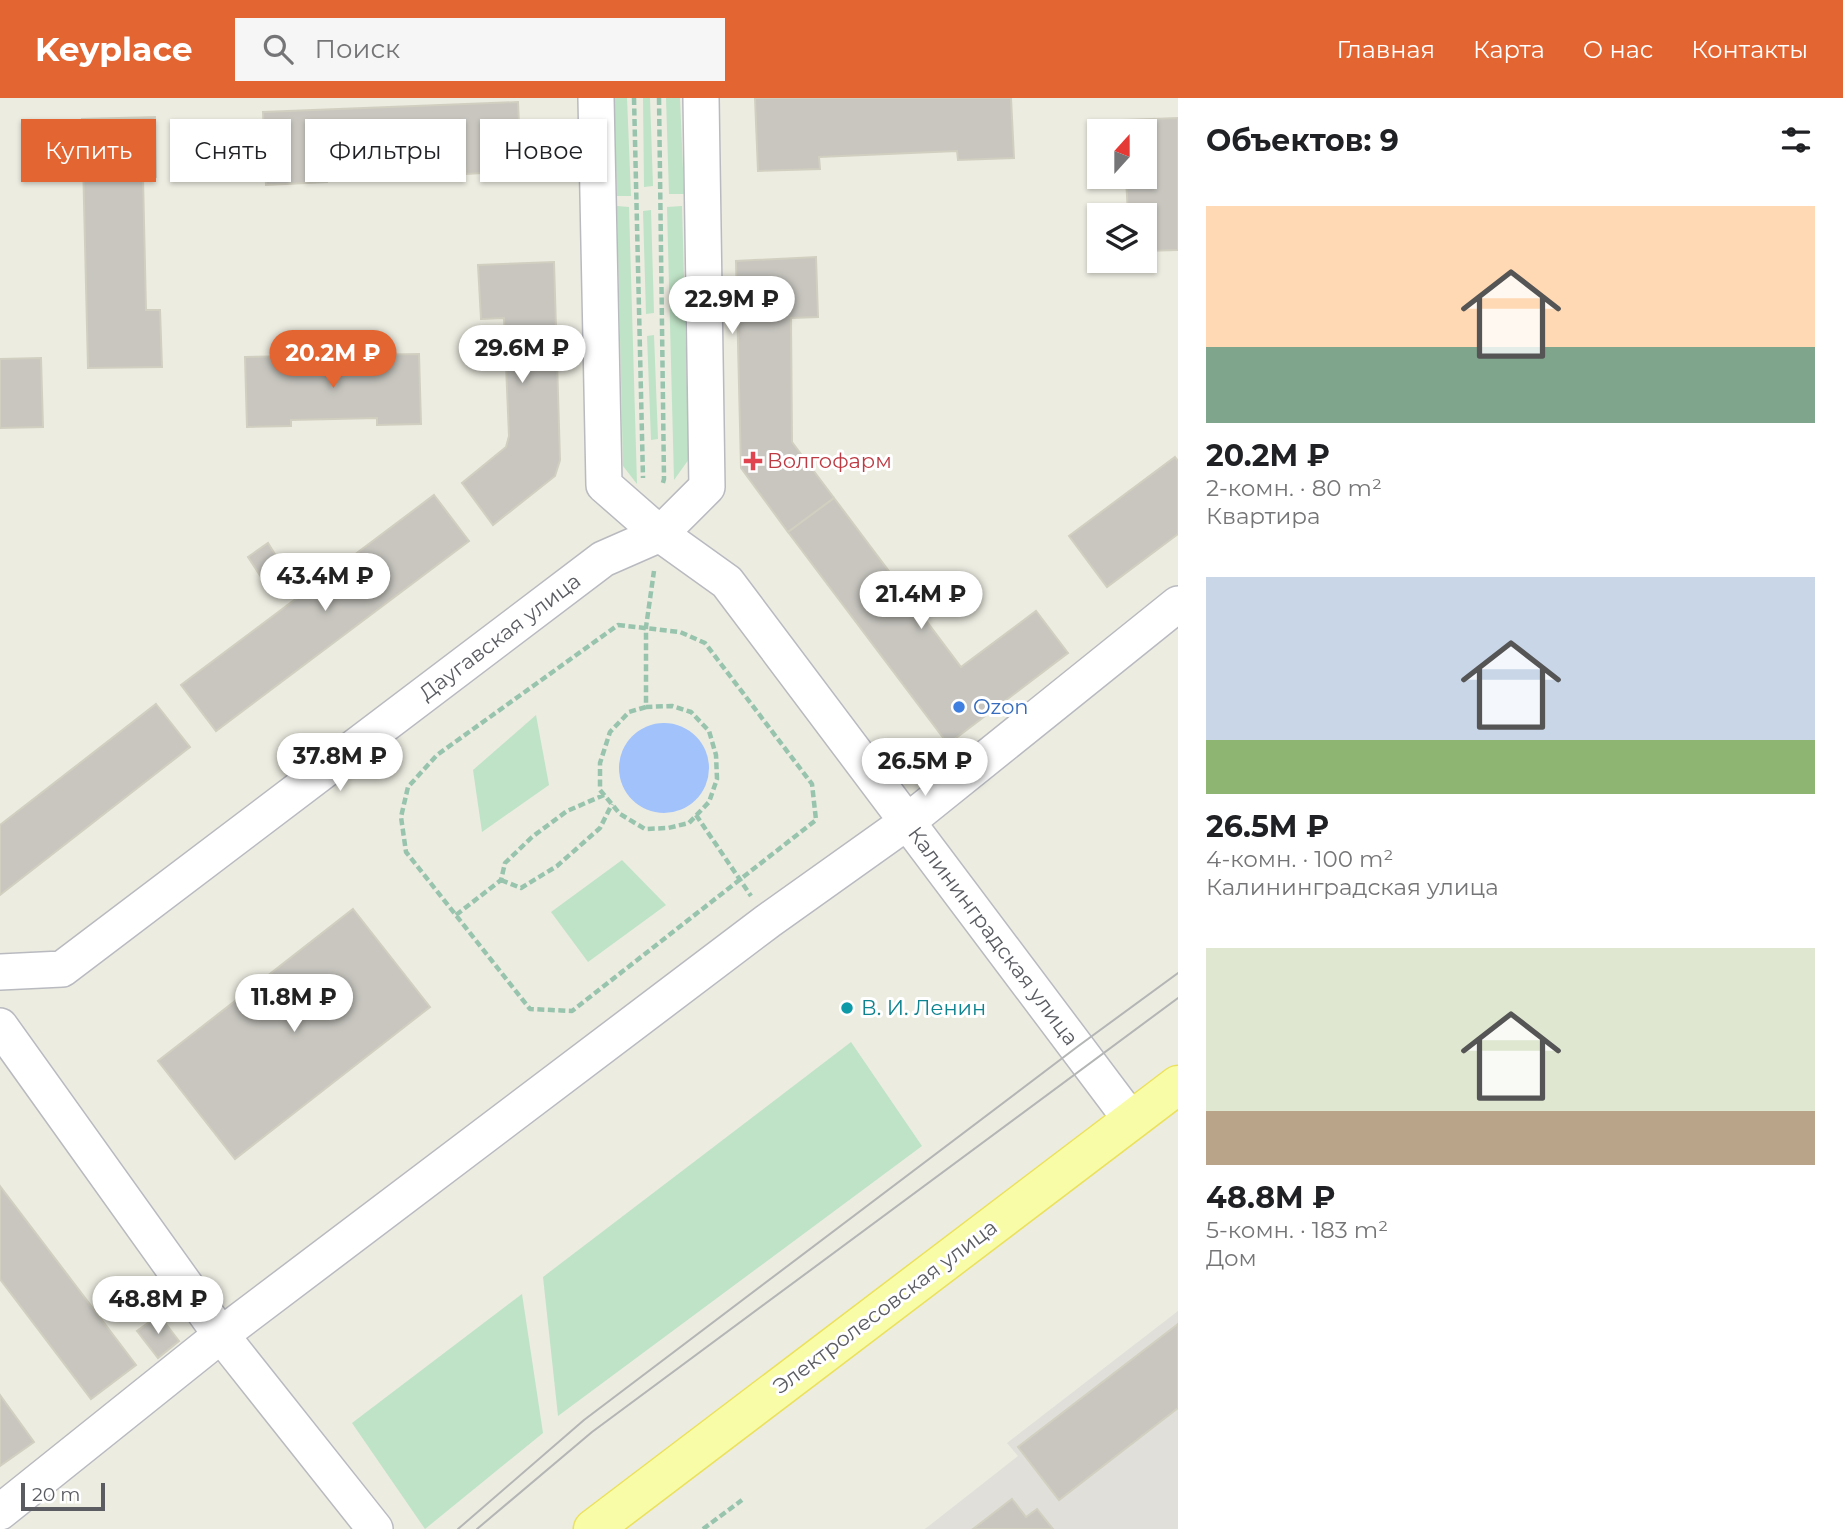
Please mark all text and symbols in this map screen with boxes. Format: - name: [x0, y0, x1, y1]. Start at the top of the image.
- search box: [235, 18, 725, 81]
- text: Keyplace: [35, 29, 193, 69]
- icon: search: [259, 30, 297, 68]
- text: Поиск: [315, 33, 400, 65]
- text: Главная: [1337, 35, 1435, 64]
- text: Карта: [1473, 35, 1545, 64]
- text: О нас: [1583, 35, 1653, 64]
- text: Контакты: [1691, 35, 1808, 64]
- chip: Купить: [21, 119, 156, 182]
- chip: Снять: [170, 119, 291, 182]
- chip: Фильтры: [305, 119, 466, 182]
- chip: Новое: [480, 119, 607, 182]
- north arrow: [1087, 119, 1157, 189]
- map controls: [1087, 119, 1157, 273]
- icon: filters: [1777, 121, 1815, 159]
- text: Объектов: 9: [1206, 122, 1399, 159]
- button: layers: [1087, 203, 1157, 273]
- icon: home: [1448, 251, 1574, 377]
- pin: 22.9M ₽: [667, 276, 797, 336]
- text: 22.9M ₽: [685, 285, 779, 313]
- pin: 29.6M ₽: [457, 326, 587, 385]
- pin: 20.2M ₽: [268, 330, 398, 390]
- text: 29.6M ₽: [475, 334, 569, 362]
- text: 20.2M ₽: [285, 339, 381, 367]
- text: 20.2M ₽: [1206, 437, 1330, 474]
- place label: Волгофарм: [767, 448, 892, 473]
- marker: Волгофарм: [745, 453, 761, 469]
- text: 2-комн. · 80 m²: [1206, 474, 1382, 502]
- text: Квартира: [1206, 502, 1320, 530]
- pin: 43.4M ₽: [260, 554, 390, 613]
- text: 43.4M ₽: [276, 562, 374, 590]
- street label: Даугавская улица: [414, 568, 585, 705]
- pin: 21.4M ₽: [856, 572, 986, 631]
- text: 21.4M ₽: [876, 580, 966, 608]
- icon: home: [1448, 622, 1574, 748]
- place label: Ozon: [973, 694, 1029, 719]
- marker: Ozon: [951, 699, 967, 715]
- pin: 37.8M ₽: [275, 734, 405, 793]
- pin: 26.5M ₽: [860, 738, 990, 798]
- text: 37.8M ₽: [293, 742, 387, 770]
- text: 26.5M ₽: [878, 747, 972, 775]
- text: 26.5M ₽: [1206, 808, 1329, 845]
- street label: Калининградская улица: [903, 821, 1084, 1050]
- text: 4-комн. · 100 m²: [1206, 845, 1393, 873]
- text: Калининградская улица: [1206, 873, 1499, 901]
- pin: 11.8M ₽: [229, 974, 359, 1034]
- text: 11.8M ₽: [251, 983, 337, 1011]
- icon: home: [1448, 993, 1574, 1119]
- place label: В. И. Ленин: [861, 995, 986, 1020]
- marker: В. И. Ленин: [839, 1000, 855, 1016]
- text: 48.8M ₽: [1206, 1179, 1335, 1216]
- street label: Электролесовская улица: [768, 1214, 1002, 1399]
- text: 5-комн. · 183 m²: [1206, 1216, 1388, 1244]
- text: Дом: [1206, 1244, 1257, 1272]
- pin: 48.8M ₽: [93, 1276, 223, 1336]
- text: 48.8M ₽: [108, 1285, 208, 1313]
- scale bar: [21, 1480, 105, 1512]
- text: 20 m: [32, 1483, 80, 1506]

